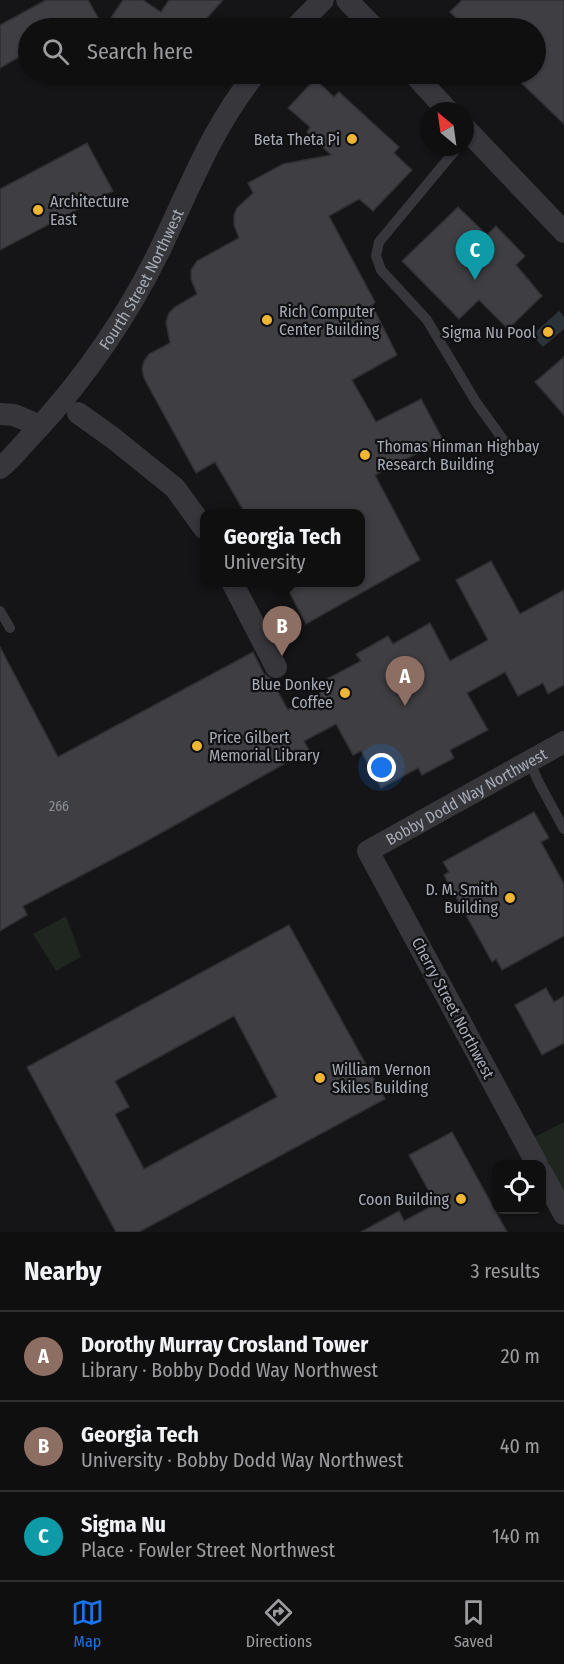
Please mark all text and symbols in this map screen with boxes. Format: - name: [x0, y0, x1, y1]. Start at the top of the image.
- search box: [18, 18, 546, 84]
- icon: search: [39, 35, 72, 68]
- text: Search here: [87, 38, 193, 65]
- north arrow: [420, 102, 474, 156]
- place label: Beta Theta Pi: [254, 130, 340, 149]
- marker: Beta Theta Pi: [345, 132, 359, 146]
- place label: Architecture East: [50, 192, 129, 229]
- marker: Architecture East: [31, 203, 45, 217]
- street label: Fourth Street Northwest: [95, 205, 187, 353]
- pin: C: [456, 230, 494, 280]
- place label: Rich Computer Center Building: [279, 302, 380, 339]
- marker: Rich Computer Center Building: [260, 313, 274, 327]
- place label: Sigma Nu Pool: [442, 323, 536, 342]
- marker: Sigma Nu Pool: [541, 325, 555, 339]
- place label: Thomas Hinman Highbay Research Building: [377, 437, 540, 474]
- marker: Thomas Hinman Highbay Research Building: [358, 448, 372, 462]
- popup: [200, 509, 365, 587]
- text: Georgia Tech: [224, 523, 341, 550]
- text: University: [224, 550, 305, 574]
- pin: B: [262, 606, 302, 656]
- pin: A: [386, 656, 424, 706]
- place label: Blue Donkey Coffee: [252, 675, 334, 712]
- marker: Blue Donkey Coffee: [338, 686, 352, 700]
- place label: Price Gilbert Memorial Library: [209, 728, 320, 765]
- marker: Price Gilbert Memorial Library: [190, 739, 204, 753]
- street label: Bobby Dodd Way Northwest: [382, 744, 551, 849]
- your location: [367, 753, 396, 782]
- house number: 266: [49, 798, 69, 815]
- place label: D. M. Smith Building: [425, 880, 498, 917]
- marker: D. M. Smith Building: [503, 891, 517, 905]
- street label: Cherry Street Northwest: [408, 934, 499, 1083]
- place label: William Vernon Skiles Building: [332, 1060, 431, 1097]
- marker: William Vernon Skiles Building: [313, 1071, 327, 1085]
- map controls: [492, 1160, 546, 1214]
- button: locate: [492, 1160, 546, 1214]
- place label: Coon Building: [358, 1190, 449, 1209]
- marker: Coon Building: [454, 1192, 468, 1206]
- text: Nearby: [24, 1256, 101, 1287]
- text: 3 results: [471, 1259, 540, 1283]
- text: Dorothy Murray Crosland Tower: [81, 1331, 368, 1358]
- text: A: [38, 1344, 49, 1368]
- text: 20 m: [501, 1344, 540, 1368]
- text: Library · Bobby Dodd Way Northwest: [81, 1358, 378, 1382]
- text: Georgia Tech: [81, 1421, 199, 1448]
- text: B: [38, 1434, 49, 1458]
- text: 40 m: [500, 1434, 540, 1458]
- text: University · Bobby Dodd Way Northwest: [81, 1448, 403, 1472]
- text: Sigma Nu: [81, 1511, 166, 1538]
- text: C: [38, 1524, 49, 1548]
- text: 140 m: [492, 1524, 540, 1548]
- text: Place · Fowler Street Northwest: [81, 1538, 335, 1562]
- tab: Map: [71, 1596, 104, 1651]
- tab: Directions: [246, 1596, 312, 1651]
- tab: Saved: [454, 1596, 493, 1651]

